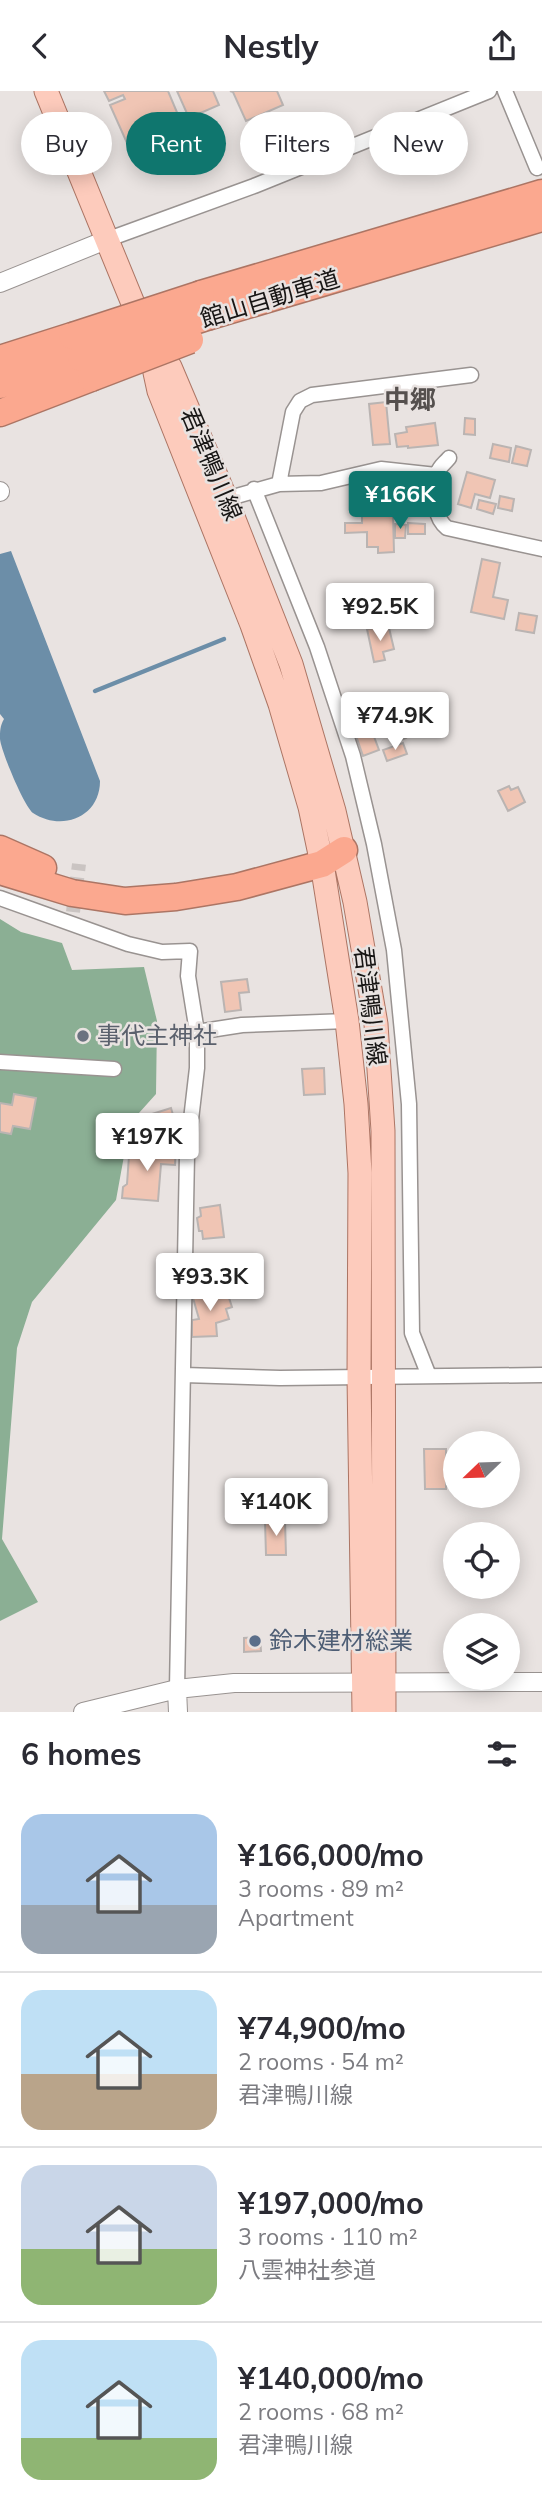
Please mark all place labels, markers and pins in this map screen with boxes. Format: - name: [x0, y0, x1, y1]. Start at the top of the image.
- pin: ¥166K: [351, 471, 449, 531]
- pin: ¥92.5K: [323, 583, 437, 643]
- pin: ¥74.9K: [338, 693, 452, 752]
- place label: 事代主神社: [97, 1020, 217, 1050]
- marker: 事代主神社: [75, 1028, 91, 1044]
- pin: ¥197K: [98, 1114, 196, 1173]
- pin: ¥93.3K: [153, 1253, 267, 1313]
- pin: ¥140K: [227, 1479, 325, 1538]
- place label: 鈴木建材総業: [269, 1625, 413, 1655]
- marker: 鈴木建材総業: [247, 1633, 263, 1649]

